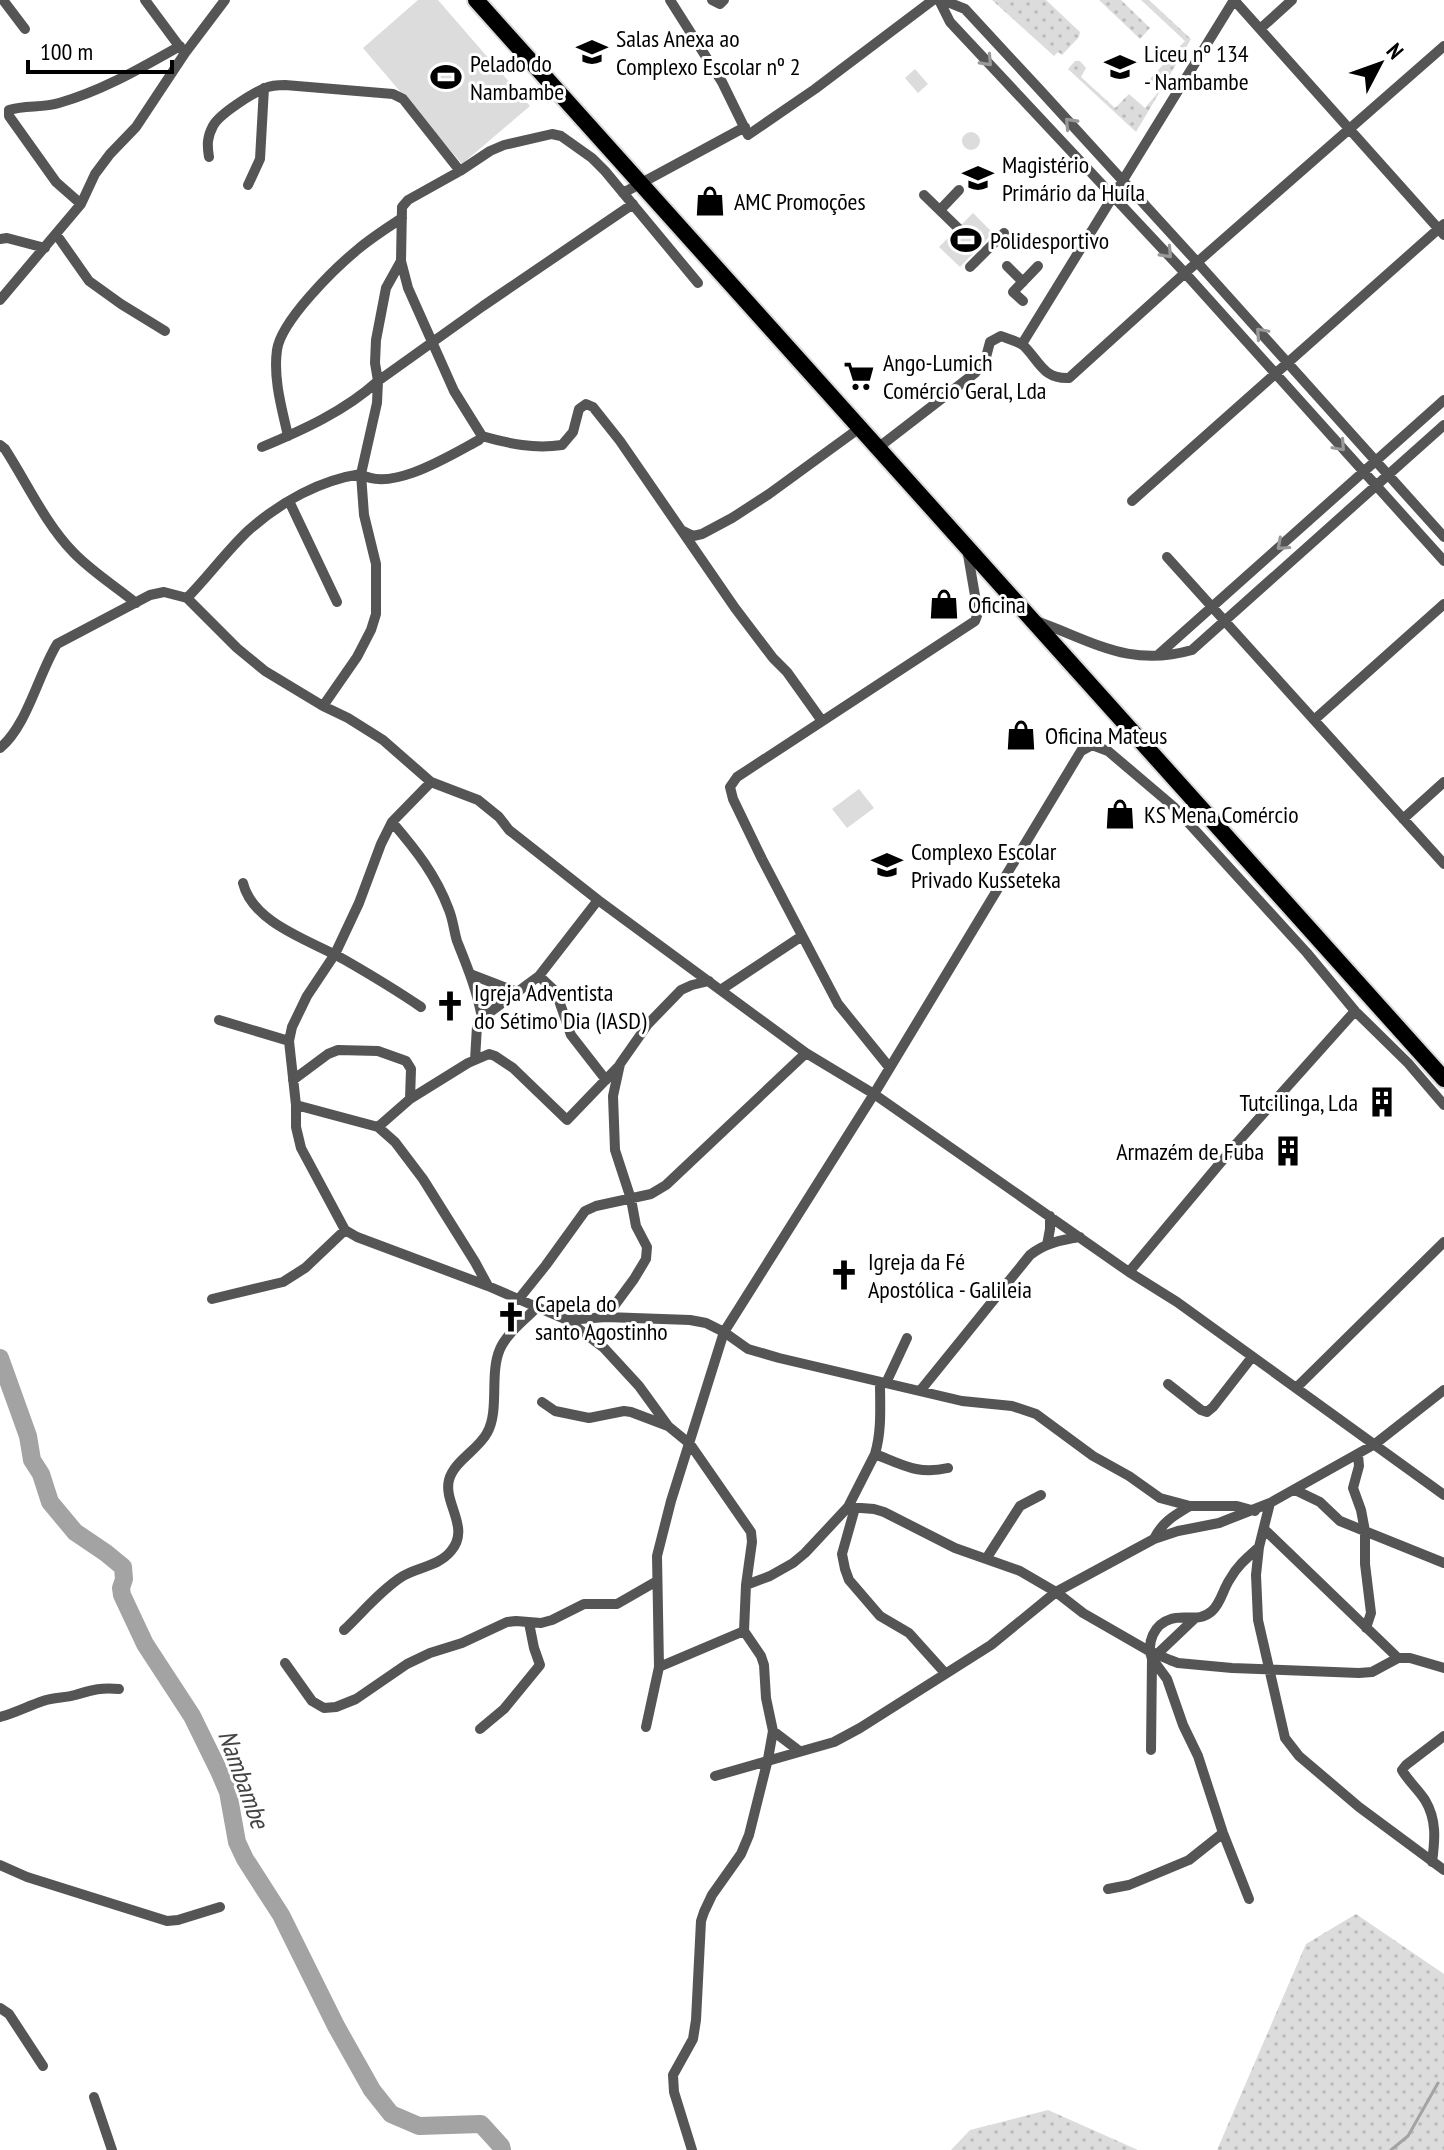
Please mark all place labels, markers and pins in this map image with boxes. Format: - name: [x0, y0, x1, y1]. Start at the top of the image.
- place label: Salas Anexa ao Complexo Escolar nº 2: [616, 23, 801, 82]
- school or university icon: Salas Anexa ao Complexo Escolar nº 2: [575, 35, 609, 69]
- place label: Liceu nº 134 - Nambambe: [1144, 38, 1249, 97]
- place label: Pelado do Nambambe: [470, 48, 564, 107]
- school or university icon: Liceu nº 134 - Nambambe: [1103, 50, 1137, 84]
- sports icon: Pelado do Nambambe: [429, 60, 463, 94]
- place label: Magistério Primário da Huíla: [1002, 149, 1145, 208]
- school or university icon: Magistério Primário da Huíla: [961, 161, 995, 195]
- shop icon: AMC Promoções: [693, 184, 727, 218]
- place label: AMC Promoções: [734, 186, 866, 217]
- sports icon: Polidesportivo: [949, 223, 983, 257]
- place label: Polidesportivo: [990, 225, 1109, 256]
- place label: Ango-Lumich Comércio Geral, Lda: [883, 347, 1046, 406]
- supermarket icon: Ango-Lumich Comércio Geral, Lda: [842, 359, 876, 393]
- shop icon: Oficina: [927, 587, 961, 621]
- place label: Oficina: [968, 589, 1026, 620]
- shop icon: Oficina Mateus: [1004, 718, 1038, 752]
- place label: Oficina Mateus: [1045, 720, 1167, 751]
- shop icon: KS Mena Comércio: [1103, 797, 1137, 831]
- place label: KS Mena Comércio: [1144, 799, 1299, 830]
- place label: Complexo Escolar Privado Kusseteka: [911, 836, 1061, 895]
- school or university icon: Complexo Escolar Privado Kusseteka: [870, 848, 904, 882]
- place label: Igreja Adventista do Sétimo Dia (IASD): [474, 977, 647, 1036]
- church icon: Igreja Adventista do Sétimo Dia (IASD): [433, 989, 467, 1023]
- building icon: Tutcilinga, Lda: [1365, 1085, 1399, 1119]
- place label: Tutcilinga, Lda: [1240, 1087, 1358, 1118]
- building icon: Armazém de Fuba: [1271, 1134, 1305, 1168]
- place label: Armazém de Fuba: [1116, 1136, 1264, 1167]
- place label: Igreja da Fé Apostólica - Galileia: [868, 1246, 1032, 1305]
- church icon: Igreja da Fé Apostólica - Galileia: [827, 1258, 861, 1292]
- place label: Capela do santo Agostinho: [535, 1288, 668, 1347]
- church icon: Capela do santo Agostinho: [494, 1300, 528, 1334]

